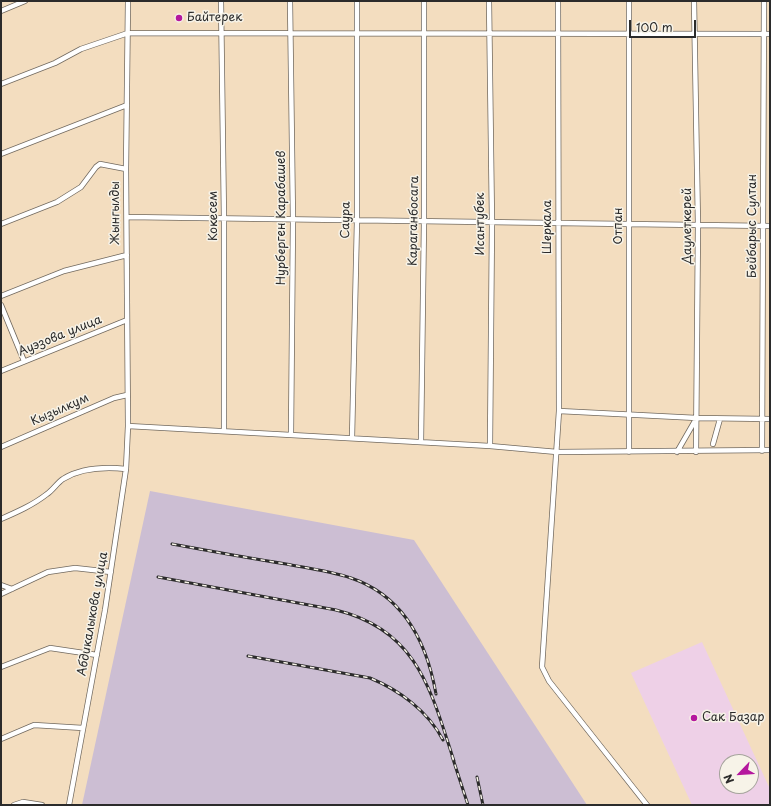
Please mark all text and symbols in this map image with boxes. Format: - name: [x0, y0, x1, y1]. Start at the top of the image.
- place label: Байтерек: [187, 11, 242, 25]
- scale bar: [631, 12, 698, 38]
- marker: Байтерек: [174, 13, 184, 23]
- text: 100 m: [636, 18, 673, 36]
- street label: Нурберген Карабашев: [275, 151, 289, 285]
- street label: Бейбарыс Султан: [746, 174, 760, 278]
- street label: Караганбосага: [406, 176, 422, 266]
- street label: Жынгылды: [109, 181, 123, 245]
- street label: Даулеткерей: [681, 188, 695, 264]
- street label: Кокесем: [207, 191, 221, 241]
- street label: Исантубек: [474, 193, 488, 255]
- street label: Шеркала: [541, 200, 555, 254]
- street label: Саура: [338, 201, 354, 239]
- street label: Отпан: [612, 207, 626, 245]
- street label: Ауэзова улица: [16, 313, 104, 359]
- street label: Кызылкум: [29, 391, 91, 429]
- street label: Абдикалыкова улица: [75, 551, 111, 677]
- place label: Сак Базар: [702, 711, 764, 725]
- marker: Сак Базар: [689, 713, 699, 723]
- north arrow: [719, 754, 759, 794]
- text: N: [719, 771, 738, 786]

